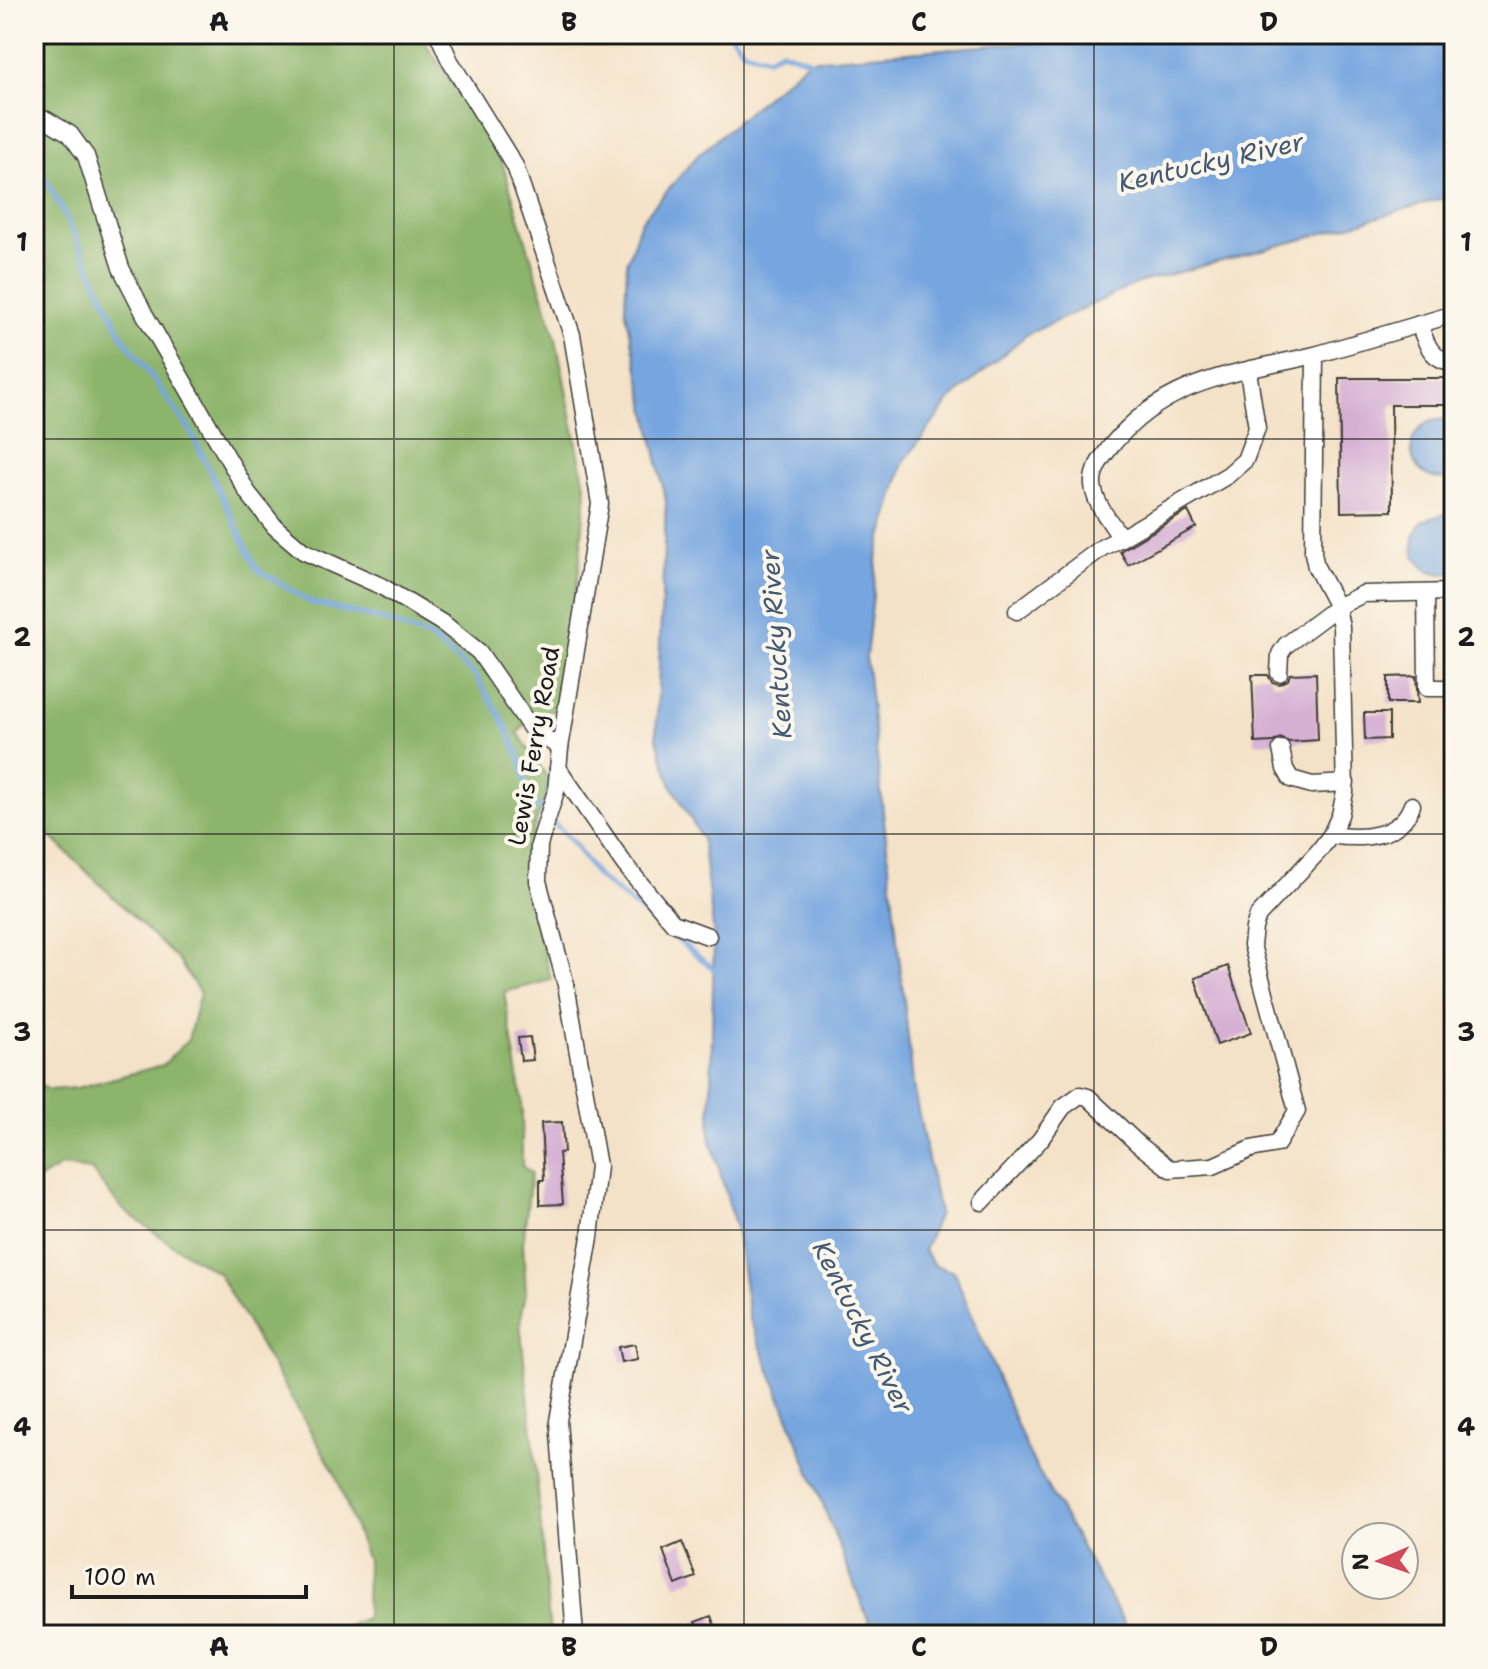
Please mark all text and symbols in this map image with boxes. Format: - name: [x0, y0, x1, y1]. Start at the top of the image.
- text: A: [209, 4, 229, 39]
- text: B: [561, 4, 577, 39]
- text: C: [911, 4, 927, 39]
- text: D: [1260, 4, 1278, 39]
- water label: Kentucky River: [1114, 123, 1308, 200]
- text: 1: [16, 224, 28, 259]
- text: 1: [1460, 224, 1472, 259]
- water label: Kentucky River: [751, 547, 800, 740]
- text: 2: [13, 619, 31, 654]
- text: 2: [1457, 619, 1475, 654]
- street label: Lewis Ferry Road: [501, 644, 567, 848]
- text: 3: [13, 1014, 31, 1049]
- text: 3: [1457, 1014, 1475, 1049]
- water label: Kentucky River: [805, 1234, 922, 1420]
- text: 4: [13, 1409, 31, 1444]
- text: 4: [1457, 1409, 1475, 1444]
- north arrow: [1340, 1521, 1420, 1601]
- scale bar: [72, 1549, 306, 1599]
- text: N: [1346, 1552, 1375, 1571]
- text: 100 m: [84, 1561, 156, 1593]
- text: A: [209, 1629, 229, 1664]
- text: B: [561, 1629, 577, 1664]
- text: C: [911, 1629, 927, 1664]
- text: D: [1260, 1629, 1278, 1664]

